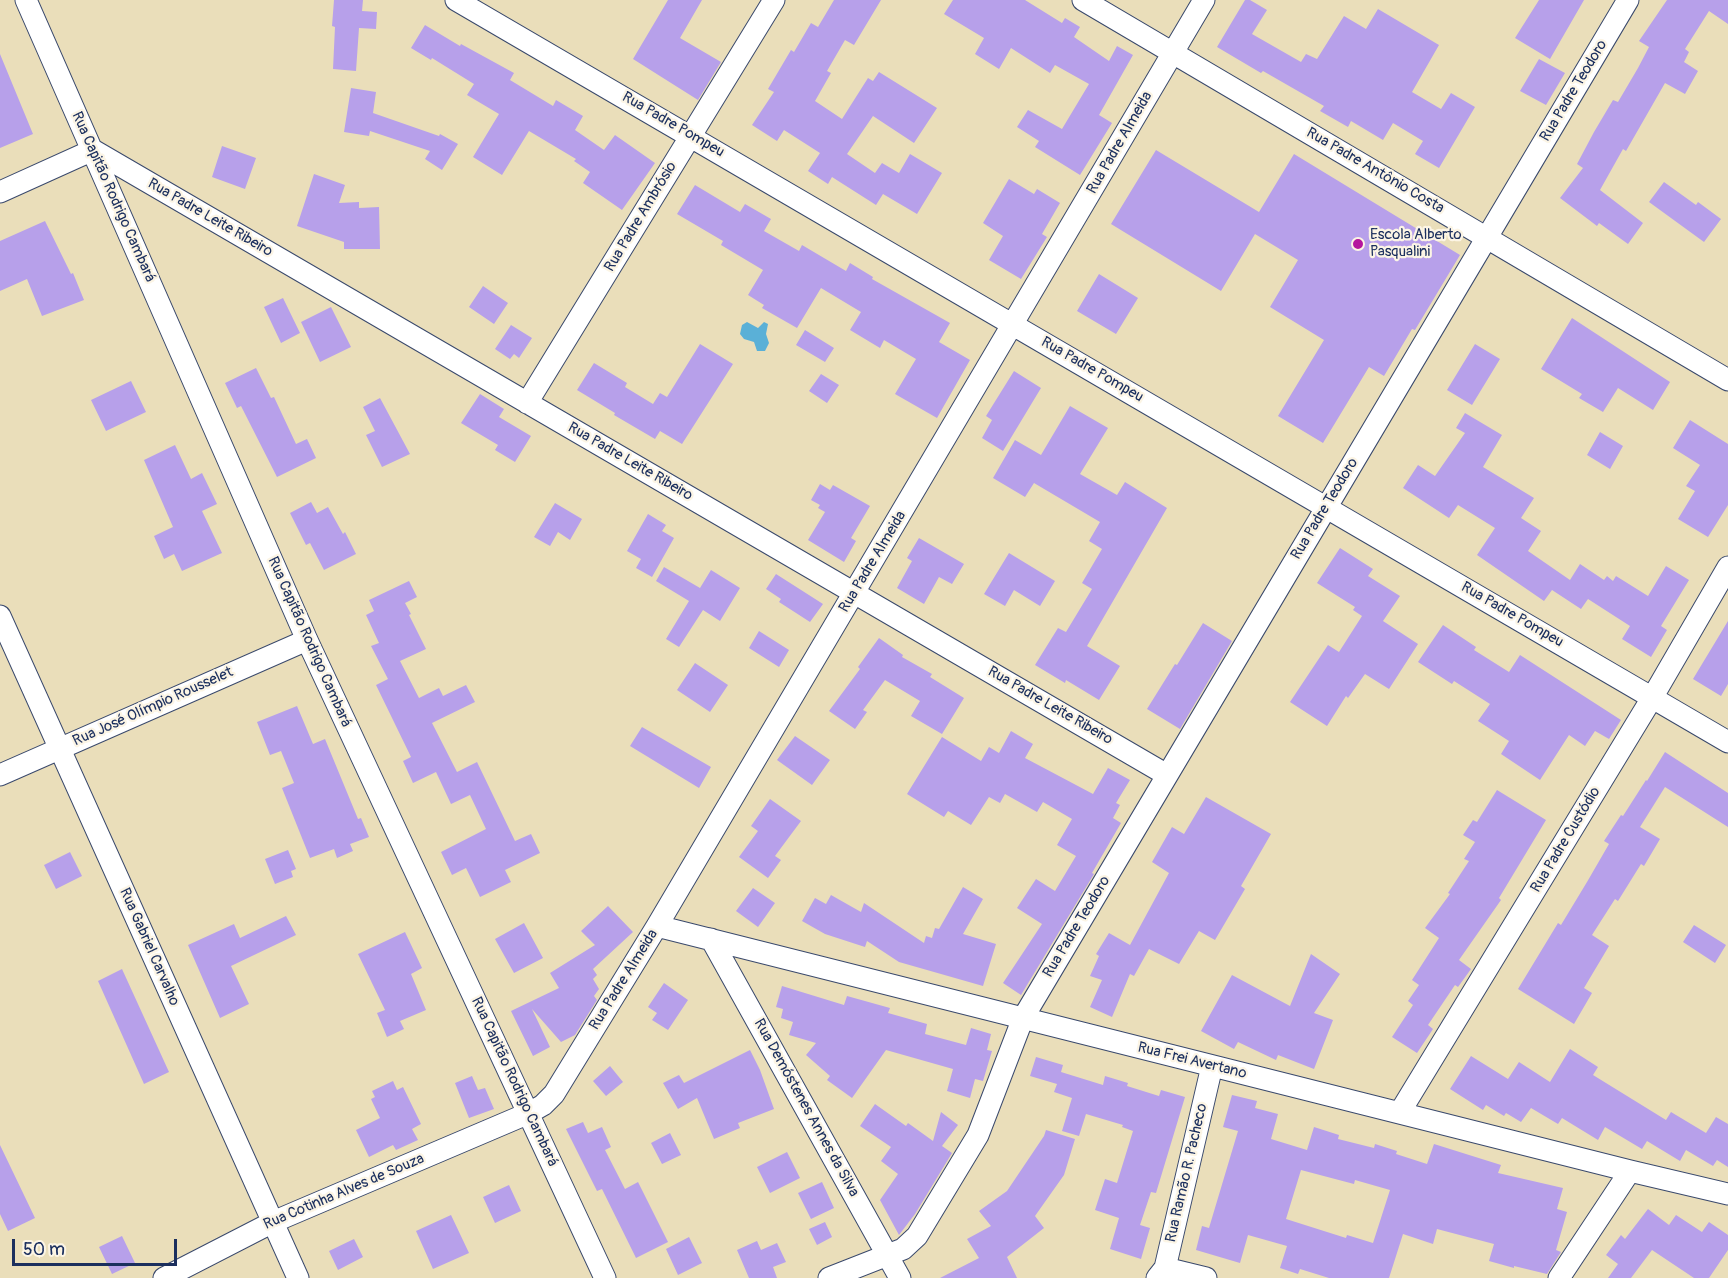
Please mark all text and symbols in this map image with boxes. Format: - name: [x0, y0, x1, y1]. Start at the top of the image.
- street label: Rua Padre Teodoro: [1537, 37, 1611, 145]
- street label: Rua Padre Pompeu: [619, 88, 727, 162]
- street label: Rua Padre Almeida: [1083, 89, 1157, 197]
- street label: Rua Capitão Rodrigo Cambará: [67, 109, 159, 285]
- street label: Rua Padre Antônio Costa: [1303, 124, 1447, 218]
- street label: Rua Padre Ambrósio: [601, 159, 681, 275]
- street label: Rua Padre Leite Ribeiro: [144, 175, 276, 261]
- place label: Escola Alberto Pasqualini: [1370, 226, 1461, 261]
- marker: Escola Alberto Pasqualini: [1351, 237, 1365, 251]
- street label: Rua Padre Pompeu: [1038, 333, 1146, 407]
- street label: Rua Padre Leite Ribeiro: [564, 419, 696, 505]
- street label: Rua Padre Teodoro: [1288, 455, 1362, 563]
- street label: Rua Padre Almeida: [836, 508, 910, 616]
- street label: Rua Capitão Rodrigo Cambará: [263, 554, 355, 730]
- street label: Rua Padre Pompeu: [1458, 578, 1566, 652]
- street label: Rua Padre Leite Ribeiro: [984, 663, 1116, 749]
- street label: Rua José Olímpio Rousselet: [70, 664, 236, 750]
- street label: Rua Padre Custódio: [1527, 784, 1605, 896]
- street label: Rua Padre Teodoro: [1040, 873, 1114, 981]
- street label: Rua Gabriel Carvalho: [115, 885, 183, 1009]
- street label: Rua Padre Almeida: [586, 926, 662, 1034]
- street label: Rua Capitão Rodrigo Cambará: [467, 994, 561, 1170]
- street label: Rua Demóstenes Annes da Silva: [749, 1016, 863, 1200]
- street label: Rua Frei Avertano: [1136, 1039, 1248, 1083]
- street label: Rua Ramão R. Pacheco: [1162, 1102, 1212, 1244]
- street label: Rua Cotinha Alves de Souza: [261, 1150, 427, 1234]
- scale bar: [15, 1227, 180, 1265]
- text: 50 m: [23, 1238, 65, 1261]

